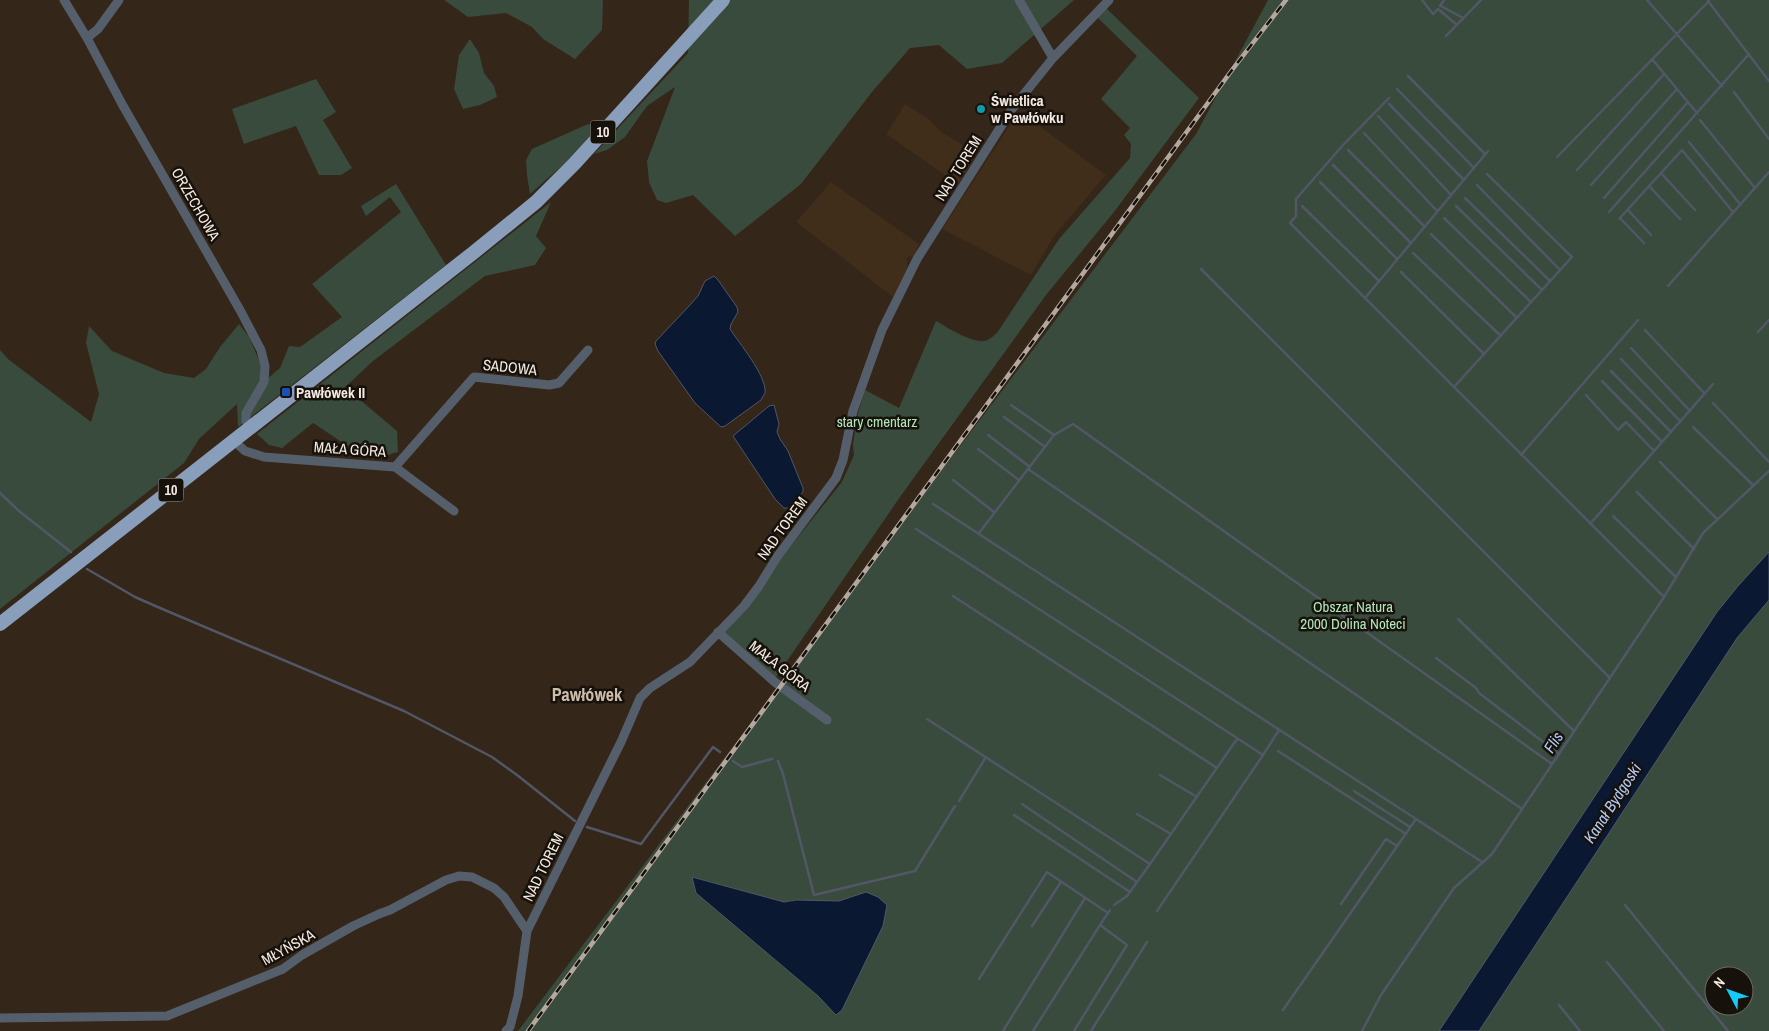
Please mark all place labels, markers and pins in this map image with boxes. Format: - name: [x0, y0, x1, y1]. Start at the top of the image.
- place label: Świetlica w Pawłówku: [991, 90, 1063, 128]
- marker: Świetlica w Pawłówku: [975, 103, 987, 115]
- place label: Pawłówek II: [296, 382, 365, 403]
- marker: Pawłówek II: [280, 386, 292, 398]

